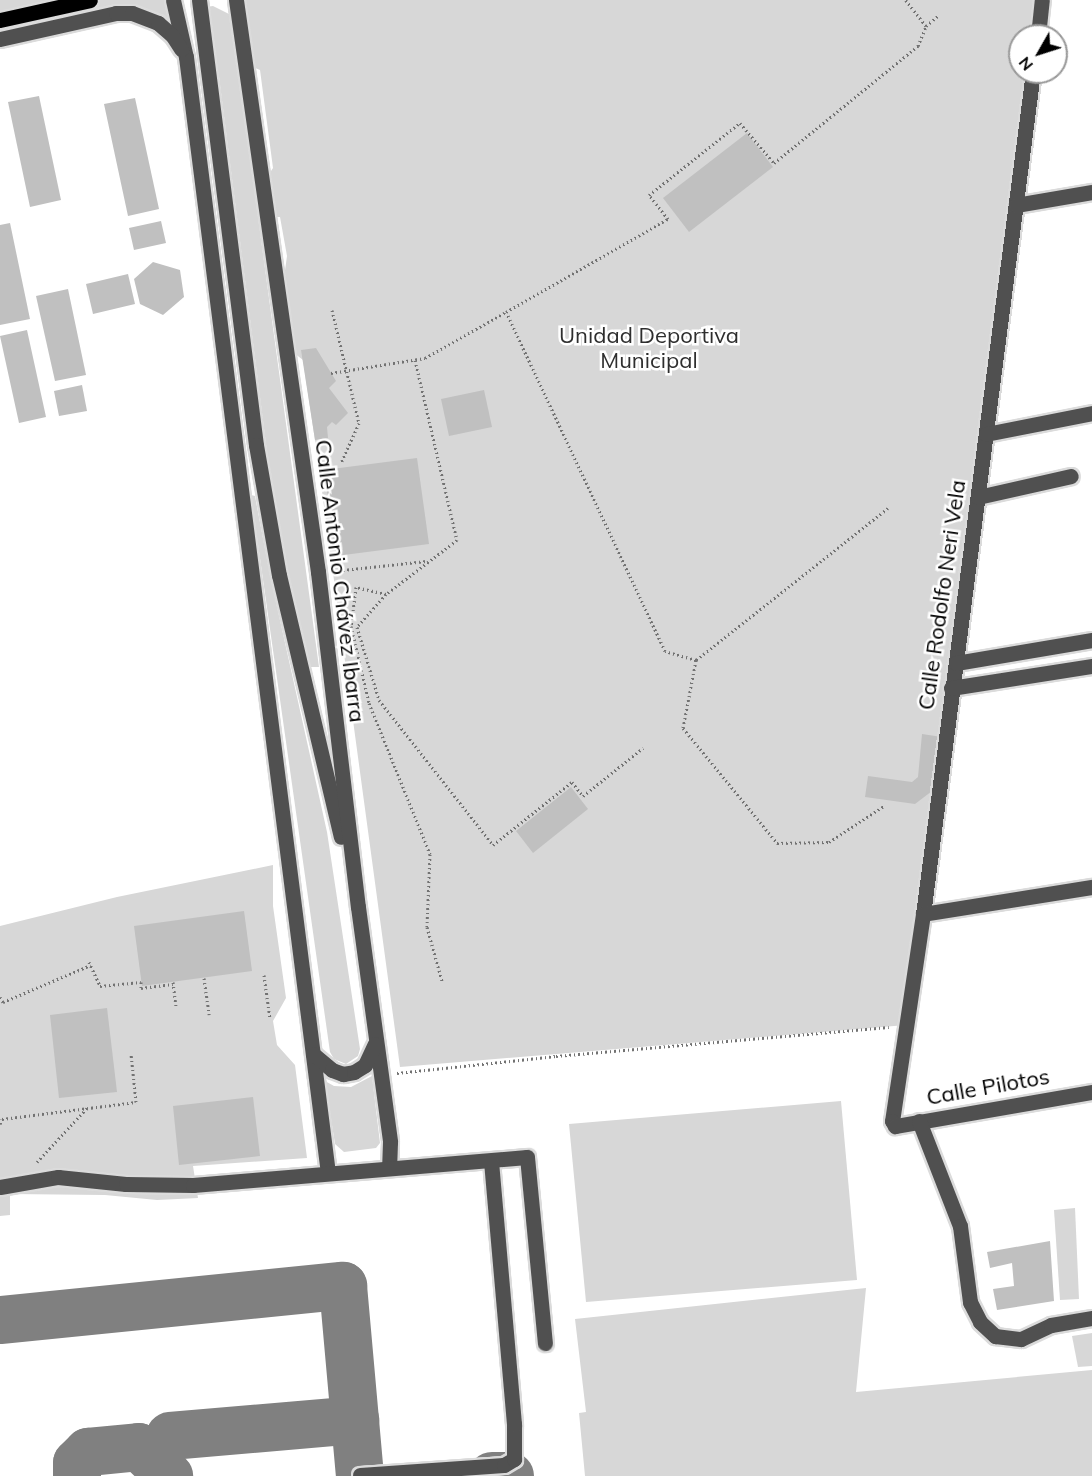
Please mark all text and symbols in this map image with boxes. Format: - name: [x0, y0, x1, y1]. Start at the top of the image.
- north arrow: [1008, 24, 1068, 84]
- text: N: [1014, 53, 1037, 75]
- park label: Unidad Deportiva Municipal: [559, 322, 739, 374]
- street label: Calle Antonio Chávez Ibarra: [310, 438, 370, 724]
- street label: Calle Rodolfo Neri Vela: [913, 478, 971, 712]
- street label: Calle Pilotos: [924, 1063, 1052, 1111]

